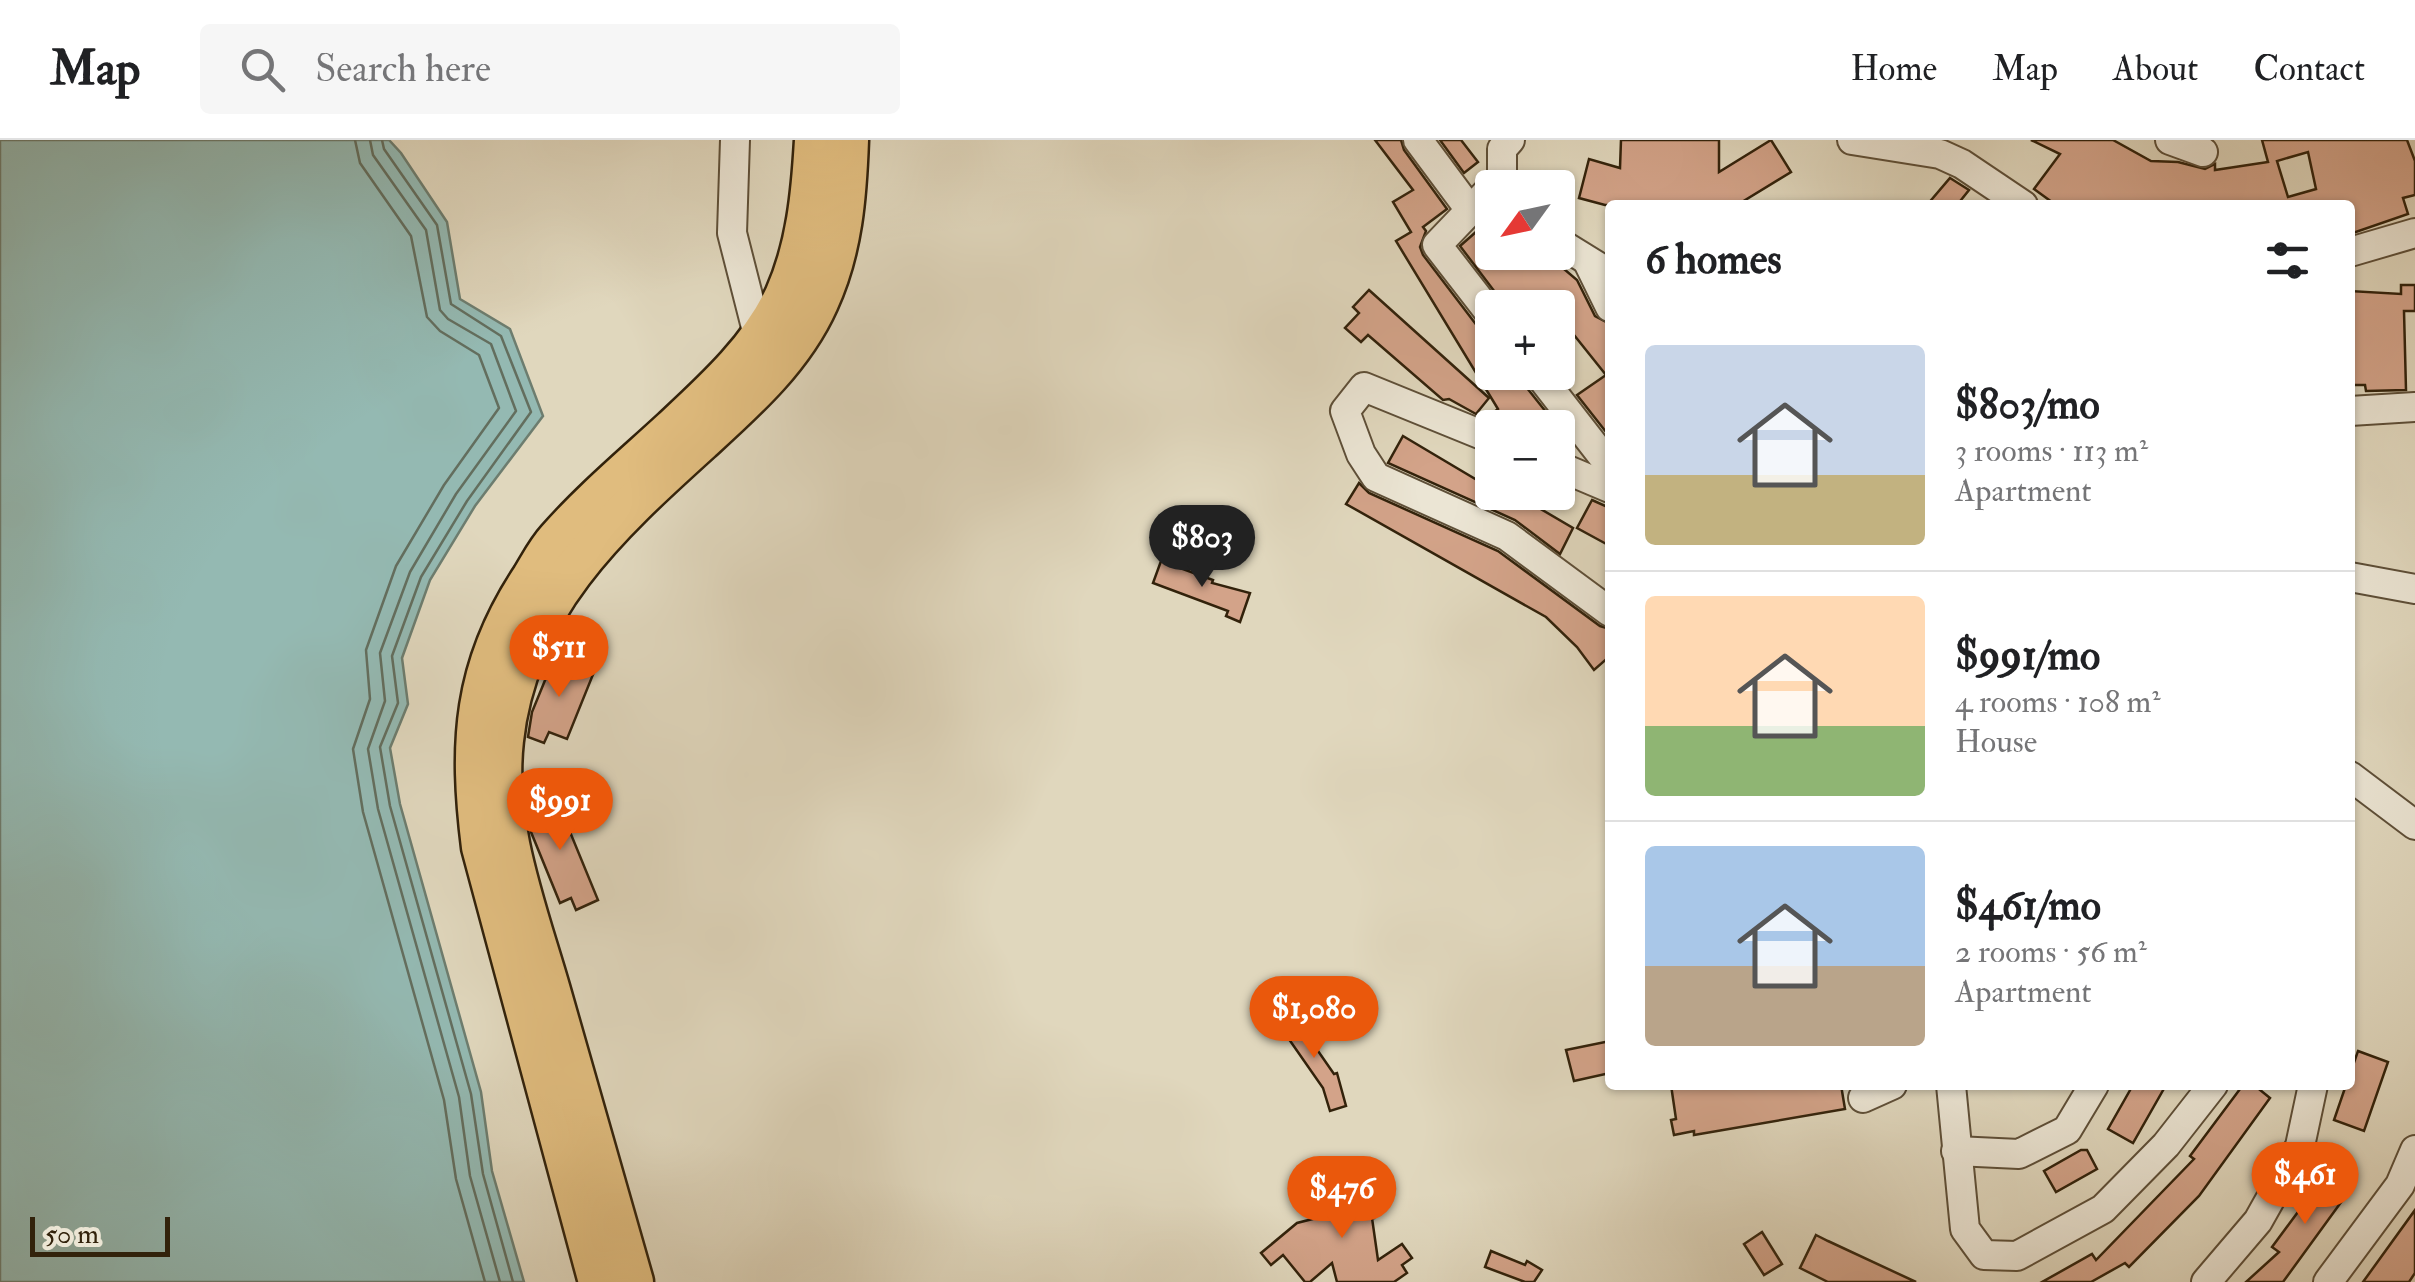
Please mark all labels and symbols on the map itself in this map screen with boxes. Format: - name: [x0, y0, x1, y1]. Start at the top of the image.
- north arrow: [1475, 170, 1575, 270]
- pin: $803: [1143, 505, 1261, 590]
- pin: $511: [500, 615, 618, 700]
- pin: $991: [501, 768, 619, 853]
- pin: $1,080: [1233, 976, 1395, 1061]
- pin: $461: [2246, 1142, 2364, 1227]
- pin: $476: [1283, 1156, 1401, 1241]
- scale bar: [30, 1212, 170, 1256]

